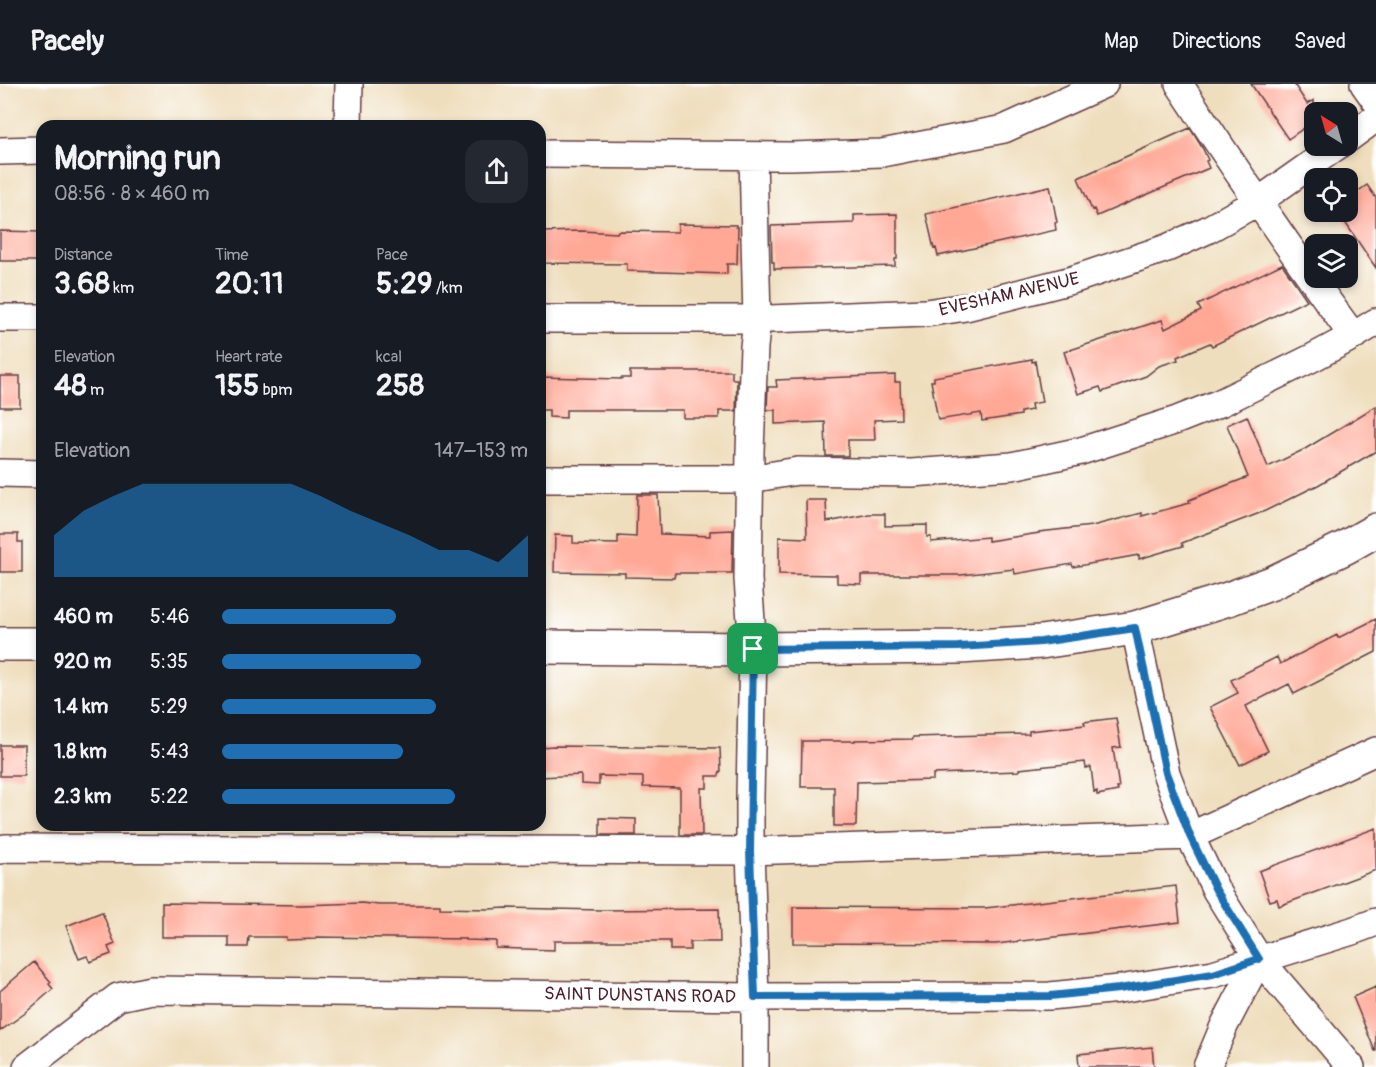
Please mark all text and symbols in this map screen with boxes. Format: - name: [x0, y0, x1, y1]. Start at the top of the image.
- text: Pacely: [30, 24, 104, 59]
- text: Map: [1104, 28, 1139, 55]
- text: Directions: [1172, 28, 1261, 55]
- text: Saved: [1294, 28, 1346, 55]
- north arrow: [1304, 102, 1358, 156]
- map controls: [1304, 102, 1358, 288]
- text: Morning run: [54, 138, 221, 179]
- button: share: [465, 140, 528, 203]
- button: locate: [1304, 168, 1358, 222]
- text: 08:56 · 8 × 460 m: [54, 181, 209, 206]
- button: layers: [1304, 234, 1358, 288]
- text: Distance: [54, 245, 113, 265]
- text: Time: [215, 245, 248, 265]
- text: Pace: [376, 245, 408, 265]
- text: 3.68: [54, 265, 110, 302]
- text: 20:11: [215, 265, 284, 302]
- text: 5:29: [376, 265, 433, 302]
- street label: EVESHAM AVENUE: [937, 267, 1081, 322]
- text: km: [110, 278, 134, 298]
- text: /km: [433, 278, 463, 298]
- text: Elevation: [54, 347, 115, 367]
- text: Heart rate: [215, 347, 282, 367]
- text: kcal: [376, 347, 402, 367]
- text: 48: [54, 367, 87, 404]
- text: 155: [215, 367, 259, 404]
- text: 258: [376, 367, 424, 404]
- text: m: [87, 380, 104, 400]
- text: bpm: [259, 380, 292, 400]
- text: Elevation: [54, 438, 130, 463]
- text: 147–153 m: [434, 438, 528, 463]
- text: 460 m: [54, 604, 113, 629]
- text: 5:46: [150, 604, 189, 629]
- pin: [727, 623, 778, 674]
- icon: arrive: [736, 632, 769, 665]
- text: 920 m: [54, 649, 111, 674]
- text: 5:35: [150, 649, 188, 674]
- text: 1.4 km: [54, 694, 108, 719]
- text: 5:29: [150, 694, 188, 719]
- text: 1.8 km: [54, 739, 107, 764]
- text: 5:43: [150, 739, 189, 764]
- text: 2.3 km: [54, 784, 111, 809]
- text: 5:22: [150, 784, 189, 809]
- street label: SAINT DUNSTANS ROAD: [544, 982, 736, 1009]

